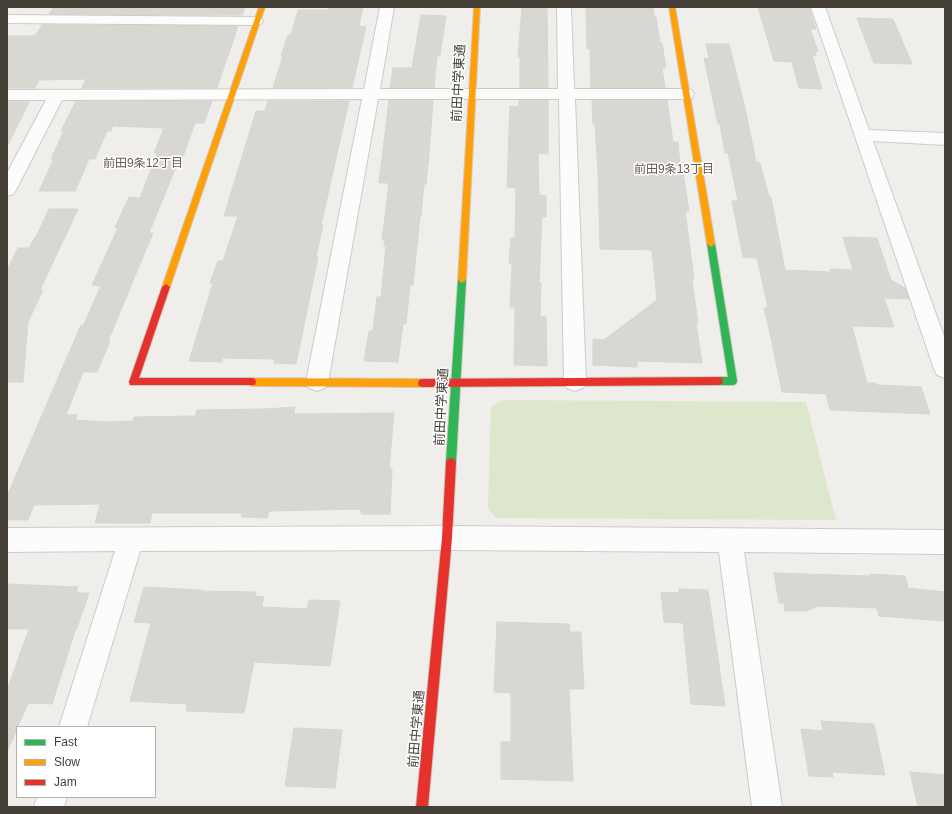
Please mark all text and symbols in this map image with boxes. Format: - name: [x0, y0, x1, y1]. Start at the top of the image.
- street label: 前田中学東通: [449, 44, 469, 122]
- district label: 前田9条12丁目: [103, 157, 183, 171]
- district label: 前田9条13丁目: [634, 163, 714, 177]
- street label: 前田中学東通: [432, 368, 452, 446]
- street label: 前田中学東通: [406, 689, 428, 769]
- legend: [16, 726, 156, 798]
- text: Fast: [54, 735, 77, 749]
- text: Slow: [54, 755, 80, 769]
- text: Jam: [54, 775, 77, 789]

